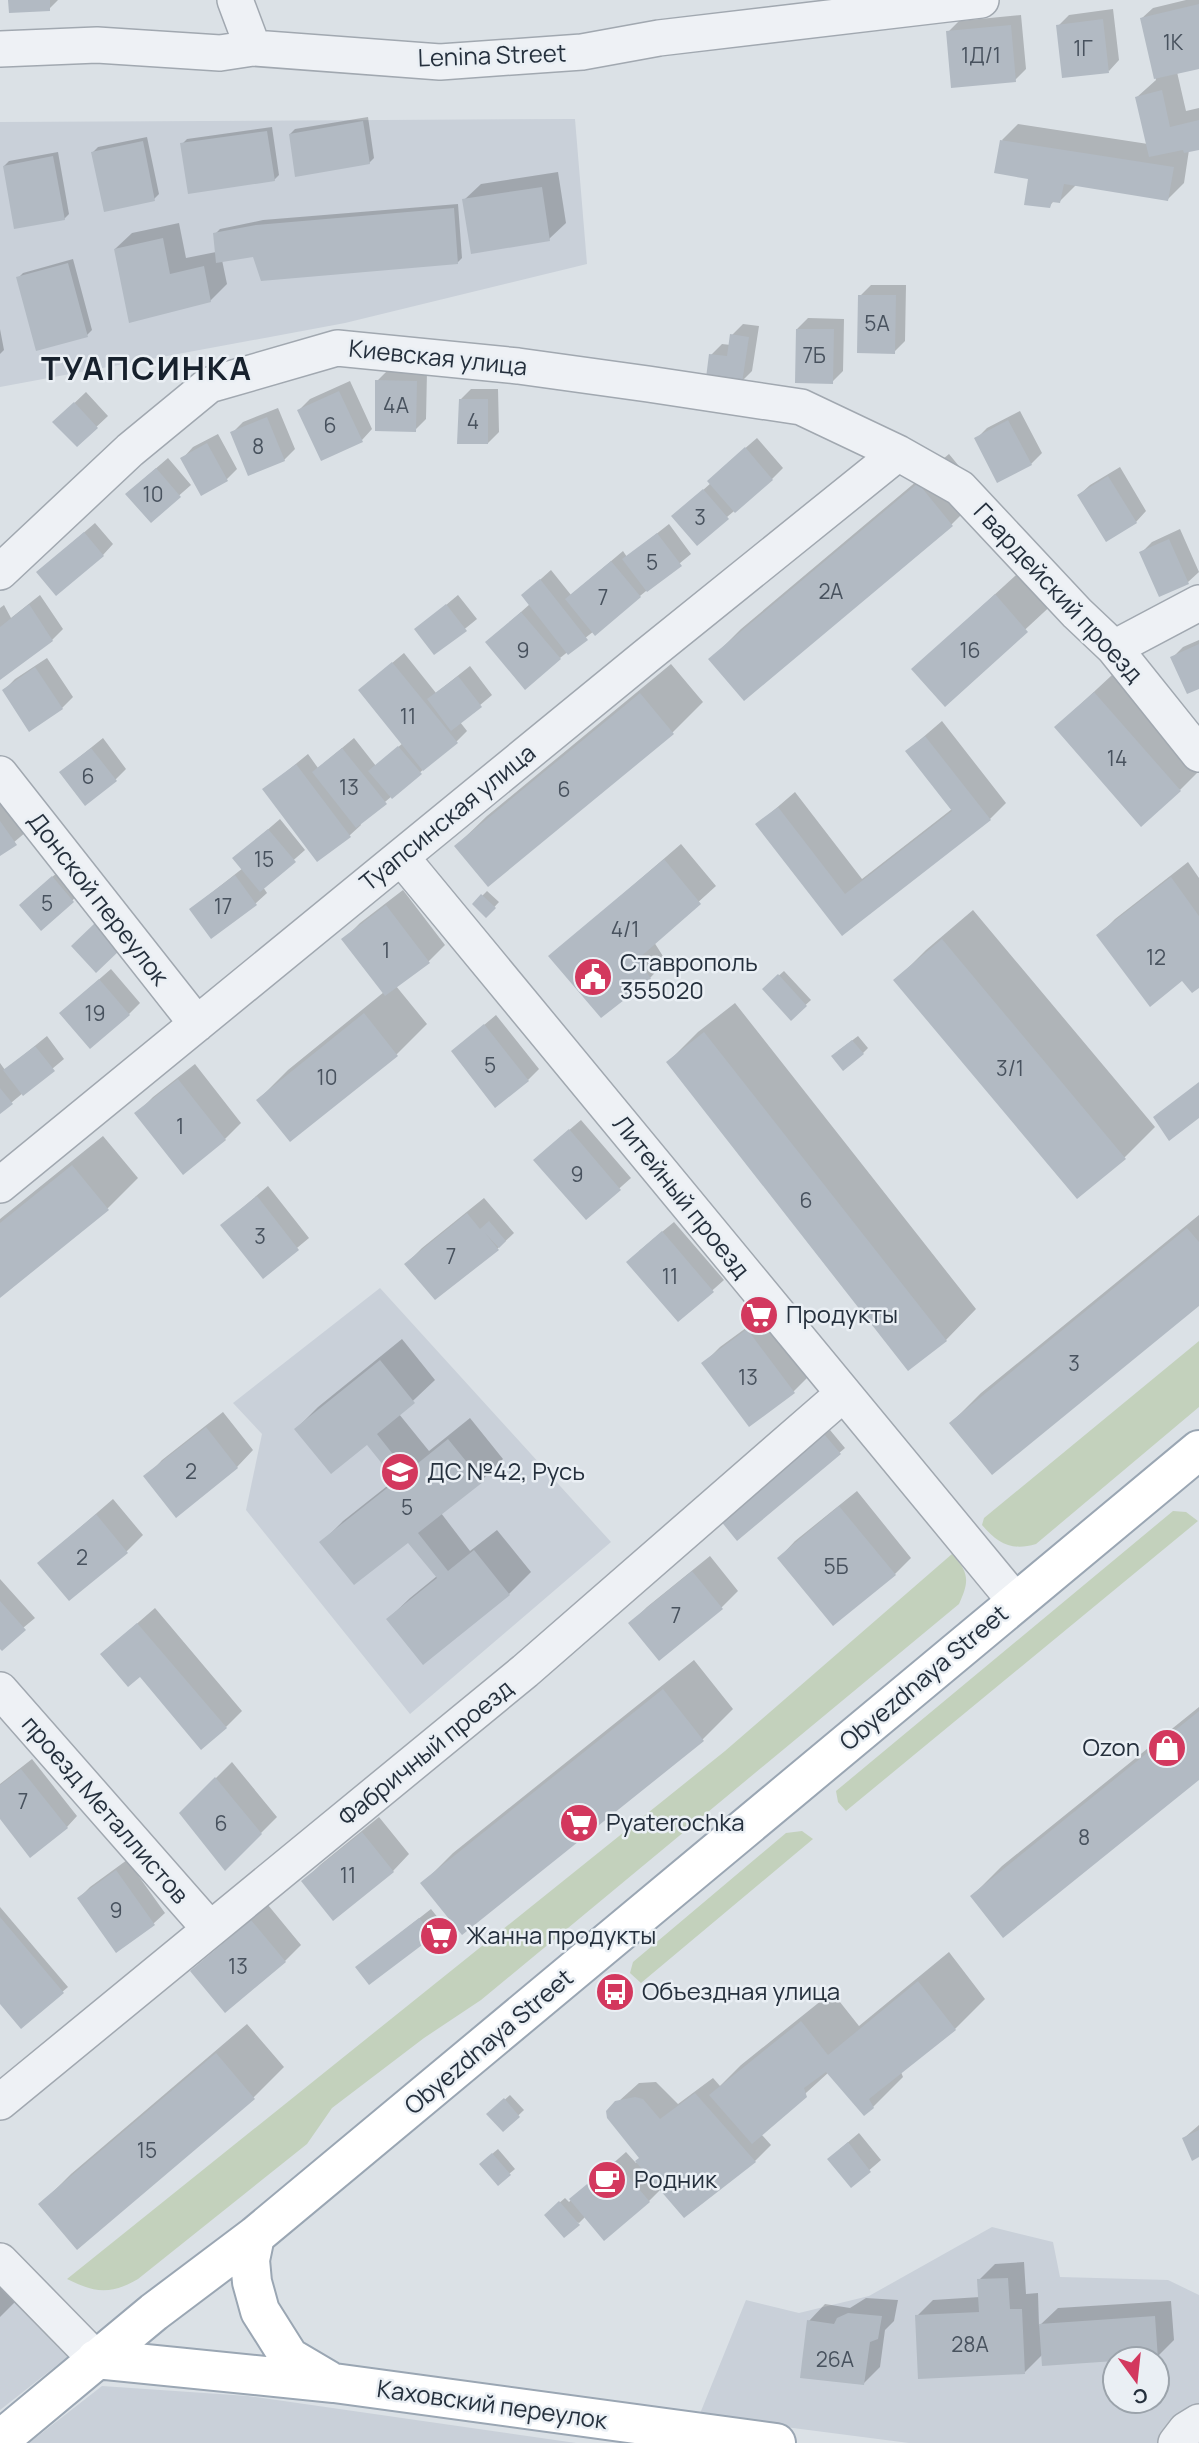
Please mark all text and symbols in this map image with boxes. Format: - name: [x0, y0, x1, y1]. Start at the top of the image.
- house number: 1К: [1163, 28, 1184, 56]
- house number: 1Г: [1073, 34, 1093, 62]
- street label: Lenina Street: [417, 35, 567, 74]
- house number: 1Д/1: [961, 41, 1001, 69]
- house number: 5А: [864, 309, 890, 337]
- street label: Киевская улица: [347, 331, 529, 382]
- house number: 7Б: [802, 341, 826, 369]
- district label: ТУАПСИНКА: [41, 346, 253, 390]
- house number: 4А: [383, 391, 409, 419]
- house number: 4: [467, 407, 479, 435]
- house number: 6: [323, 411, 337, 439]
- house number: 8: [252, 432, 264, 460]
- house number: 10: [143, 480, 164, 508]
- street label: Гвардейский проезд: [967, 495, 1151, 689]
- house number: 3: [694, 503, 706, 531]
- house number: 5: [646, 548, 658, 576]
- house number: 2А: [819, 577, 843, 605]
- house number: 7: [598, 583, 608, 611]
- house number: 9: [516, 636, 530, 664]
- house number: 16: [959, 636, 981, 664]
- house number: 11: [400, 702, 416, 730]
- street label: Туапсинская улица: [352, 736, 542, 898]
- house number: 14: [1107, 744, 1127, 772]
- house number: 6: [81, 762, 95, 790]
- house number: 13: [339, 773, 359, 801]
- house number: 6: [557, 775, 571, 803]
- street label: Донской переулок: [21, 805, 178, 992]
- house number: 15: [254, 845, 274, 873]
- house number: 5: [41, 889, 53, 917]
- house number: 17: [214, 892, 232, 920]
- house number: 4/1: [611, 915, 639, 943]
- house number: 1: [382, 936, 390, 964]
- house number: 12: [1146, 943, 1166, 971]
- place label: Ставрополь 355020: [620, 945, 758, 1006]
- public building icon: Ставрополь 355020: [572, 956, 614, 998]
- house number: 19: [84, 999, 106, 1027]
- house number: 5: [484, 1051, 496, 1079]
- house number: 3/1: [996, 1054, 1024, 1082]
- house number: 10: [317, 1063, 338, 1091]
- street label: Литейный проезд: [606, 1108, 758, 1285]
- house number: 1: [176, 1112, 184, 1140]
- house number: 9: [570, 1160, 584, 1188]
- house number: 6: [799, 1186, 813, 1214]
- house number: 3: [254, 1222, 266, 1250]
- house number: 7: [446, 1242, 456, 1270]
- house number: 11: [662, 1262, 678, 1290]
- supermarket icon: Продукты: [738, 1294, 780, 1336]
- place label: Продукты: [786, 1297, 898, 1330]
- house number: 3: [1068, 1349, 1080, 1377]
- house number: 13: [738, 1363, 758, 1391]
- school or university icon: ДС №42, Русь: [379, 1451, 421, 1493]
- place label: ДС №42, Русь: [427, 1454, 585, 1487]
- house number: 2: [185, 1457, 197, 1485]
- house number: 5: [401, 1493, 413, 1521]
- house number: 2: [76, 1543, 88, 1571]
- house number: 5Б: [824, 1552, 849, 1580]
- street label: Obyezdnaya Street: [832, 1596, 1014, 1757]
- house number: 7: [671, 1601, 681, 1629]
- street label: Фабричный проезд: [331, 1671, 519, 1833]
- street label: проезд Металлистов: [15, 1708, 197, 1910]
- shop icon: Ozon: [1146, 1727, 1188, 1769]
- place label: Ozon: [1082, 1730, 1140, 1763]
- house number: 7: [18, 1787, 28, 1815]
- supermarket icon: Pyaterochka: [558, 1802, 600, 1844]
- place label: Pyaterochka: [606, 1805, 745, 1838]
- house number: 6: [214, 1809, 228, 1837]
- house number: 8: [1078, 1823, 1090, 1851]
- house number: 11: [340, 1861, 356, 1889]
- house number: 9: [109, 1896, 123, 1924]
- supermarket icon: Жанна продукты: [418, 1915, 460, 1957]
- place label: Жанна продукты: [466, 1918, 656, 1951]
- house number: 13: [228, 1952, 248, 1980]
- street label: Obyezdnaya Street: [397, 1960, 579, 2121]
- bus stop icon: Объездная улица: [594, 1971, 636, 2013]
- place label: Объездная улица: [642, 1974, 840, 2007]
- house number: 15: [137, 2136, 157, 2164]
- cafe icon: Родник: [586, 2159, 628, 2201]
- place label: Родник: [634, 2162, 718, 2195]
- house number: 28А: [951, 2330, 989, 2358]
- house number: 26А: [816, 2345, 854, 2373]
- north arrow: [1101, 2345, 1171, 2415]
- street label: Каховский переулок: [375, 2371, 610, 2436]
- text: С: [1130, 2382, 1151, 2411]

